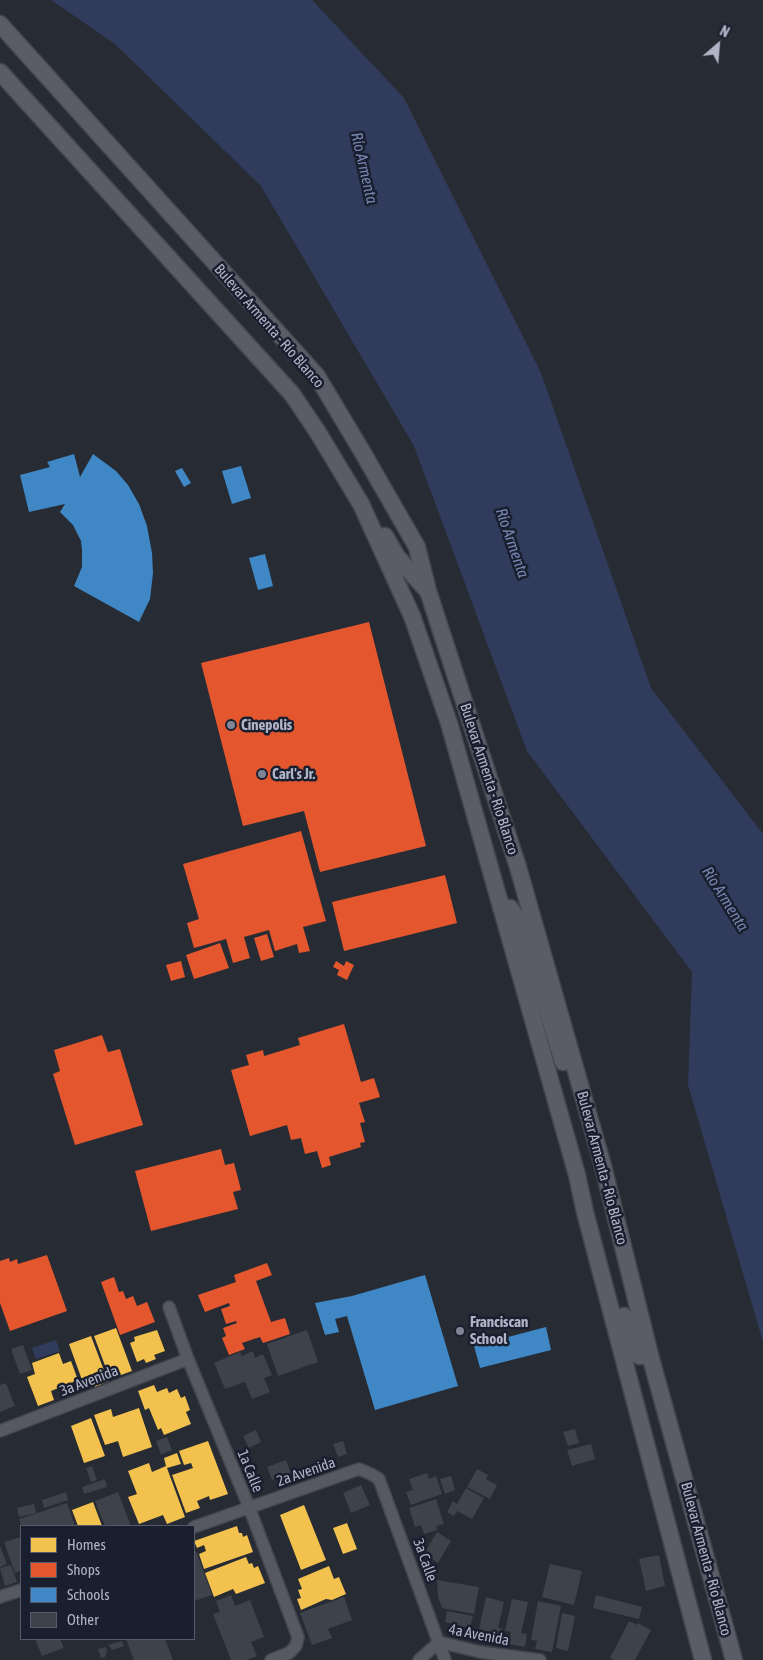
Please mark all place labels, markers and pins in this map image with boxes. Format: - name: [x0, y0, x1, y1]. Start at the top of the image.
- place label: Cinepolis: [241, 716, 292, 734]
- marker: Cinepolis: [225, 719, 237, 731]
- place label: Carl's Jr.: [272, 765, 315, 783]
- marker: Carl's Jr.: [256, 768, 268, 780]
- place label: Franciscan School: [470, 1313, 528, 1348]
- marker: Franciscan School: [454, 1325, 466, 1337]

